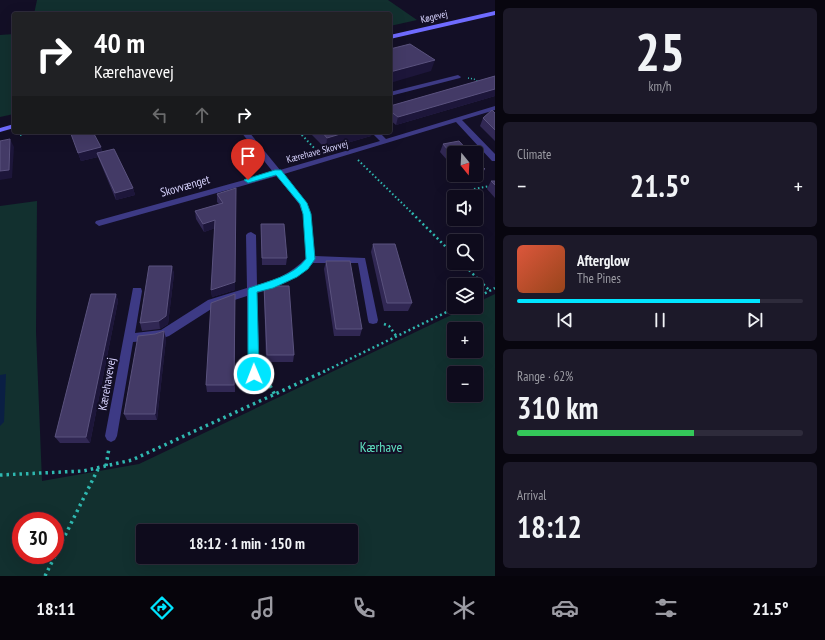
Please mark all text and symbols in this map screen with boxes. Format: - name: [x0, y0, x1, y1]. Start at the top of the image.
- street label: Køgevej: [419, 7, 449, 26]
- text: 25: [635, 18, 685, 85]
- text: 40 m: [94, 24, 145, 61]
- icon: right: [28, 28, 80, 80]
- text: Kærehavevej: [94, 60, 174, 83]
- text: km/h: [648, 78, 672, 95]
- icon: left: [149, 104, 171, 126]
- icon: ahead: [191, 104, 213, 126]
- icon: right: [233, 104, 255, 126]
- street label: Kærehave Skovvej: [285, 137, 349, 166]
- pin: [231, 139, 265, 180]
- icon: arrive: [237, 145, 259, 167]
- north arrow: [447, 146, 483, 182]
- map controls: [447, 146, 483, 402]
- text: Climate: [517, 146, 551, 163]
- text: 21.5°: [630, 166, 690, 205]
- street label: Skovvænget: [158, 171, 212, 200]
- text: −: [517, 172, 526, 200]
- text: +: [794, 172, 803, 200]
- button: sound: [447, 190, 483, 226]
- button: search: [447, 234, 483, 270]
- text: Afterglow: [577, 251, 629, 270]
- text: The Pines: [577, 270, 621, 287]
- button: layers: [447, 278, 483, 314]
- icon: previous: [554, 309, 576, 331]
- icon: pause: [649, 309, 671, 331]
- icon: next: [744, 309, 766, 331]
- button: +: [447, 322, 483, 358]
- position arrow: [233, 353, 275, 395]
- street label: Kærehavevej: [94, 356, 119, 411]
- button: −: [447, 366, 483, 402]
- text: Range · 62%: [517, 368, 573, 385]
- text: 310 km: [517, 388, 598, 427]
- park label: Kærhave: [360, 438, 402, 456]
- text: Arrival: [517, 487, 546, 504]
- text: 18:12: [517, 507, 582, 546]
- speed limit sign: 30: [12, 512, 64, 564]
- text: 18:12 · 1 min · 150 m: [189, 534, 305, 553]
- icon: directions: [148, 594, 176, 622]
- icon: music: [249, 594, 277, 622]
- icon: phone: [350, 594, 378, 622]
- icon: climate: [450, 594, 478, 622]
- icon: car: [551, 594, 579, 622]
- icon: filters: [652, 594, 680, 622]
- text: 18:11: [36, 597, 75, 620]
- text: 21.5°: [752, 597, 789, 620]

